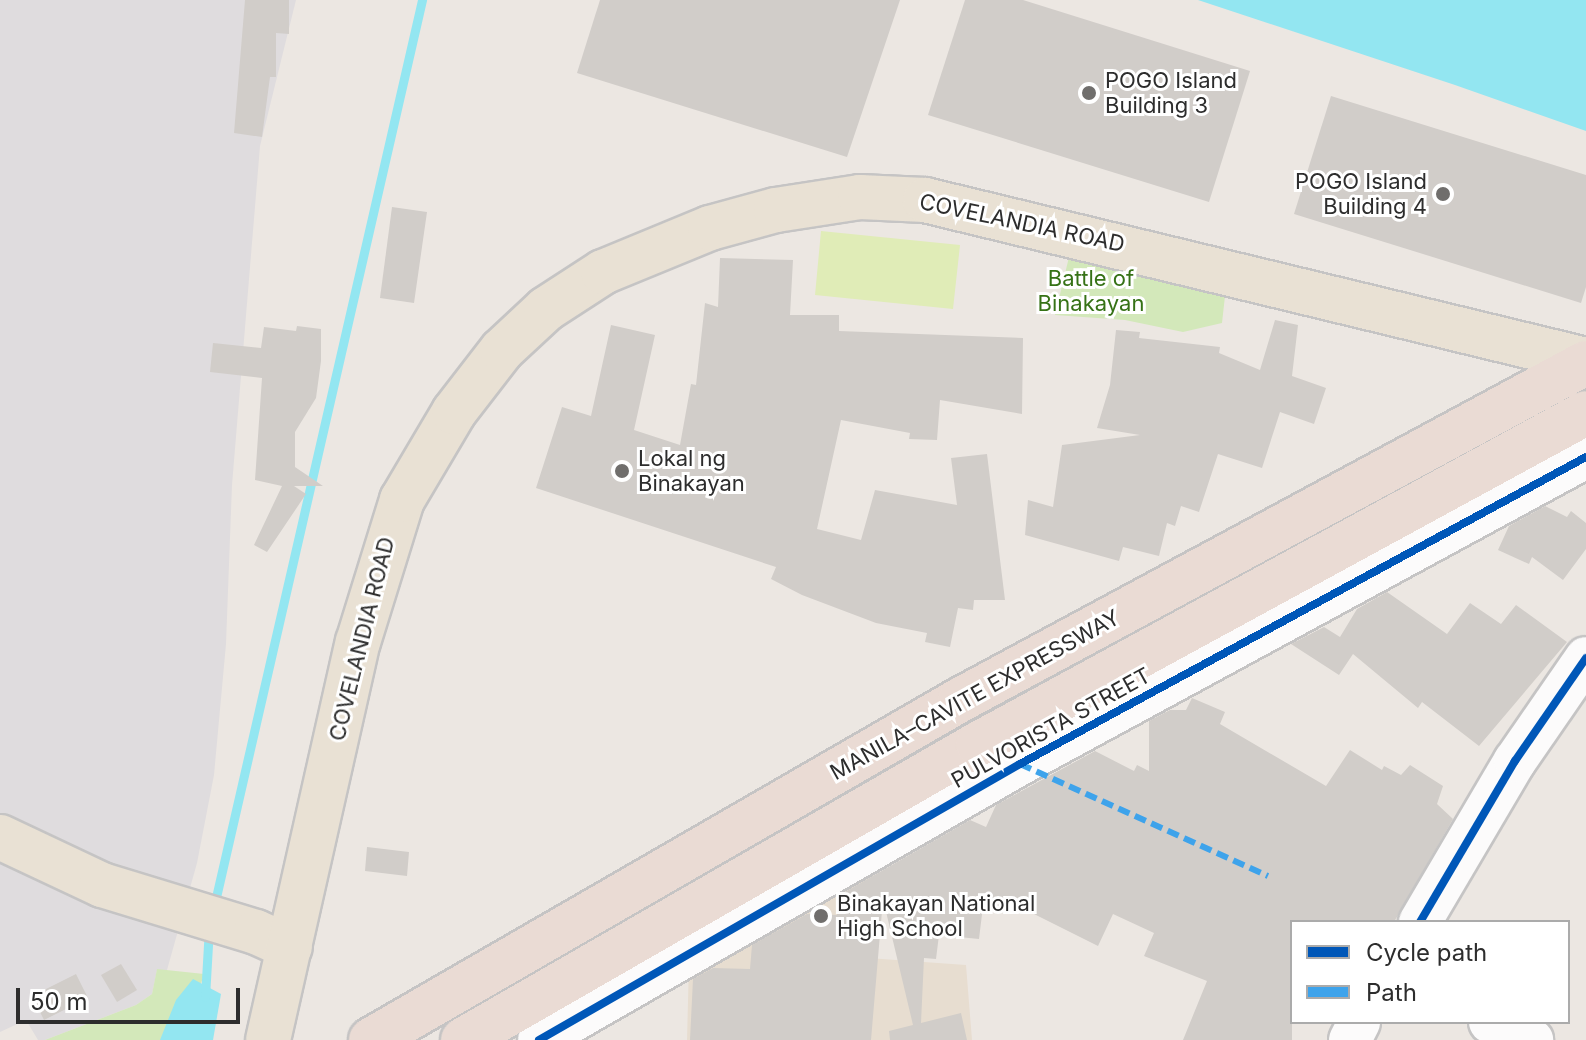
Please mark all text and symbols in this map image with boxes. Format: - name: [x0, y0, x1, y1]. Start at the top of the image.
- place label: POGO Island Building 3: [1105, 67, 1237, 118]
- marker: POGO Island Building 3: [1080, 84, 1098, 102]
- place label: POGO Island Building 4: [1295, 168, 1427, 220]
- marker: POGO Island Building 4: [1434, 185, 1452, 203]
- street label: COVELANDIA ROAD: [917, 188, 1127, 258]
- park label: Battle of Binakayan: [1038, 265, 1144, 316]
- place label: Lokal ng Binakayan: [638, 445, 745, 496]
- marker: Lokal ng Binakayan: [613, 462, 631, 480]
- street label: COVELANDIA ROAD: [324, 534, 400, 744]
- street label: MANILA–CAVITE EXPRESSWAY: [826, 604, 1124, 786]
- street label: PULVORISTA STREET: [947, 662, 1155, 794]
- place label: Binakayan National High School: [837, 890, 1035, 942]
- marker: Binakayan National High School: [812, 907, 830, 925]
- legend: [1290, 920, 1570, 1024]
- text: Cycle path: [1366, 938, 1487, 967]
- scale bar: [20, 972, 244, 1022]
- text: Path: [1366, 978, 1417, 1007]
- text: 50 m: [30, 987, 88, 1016]

